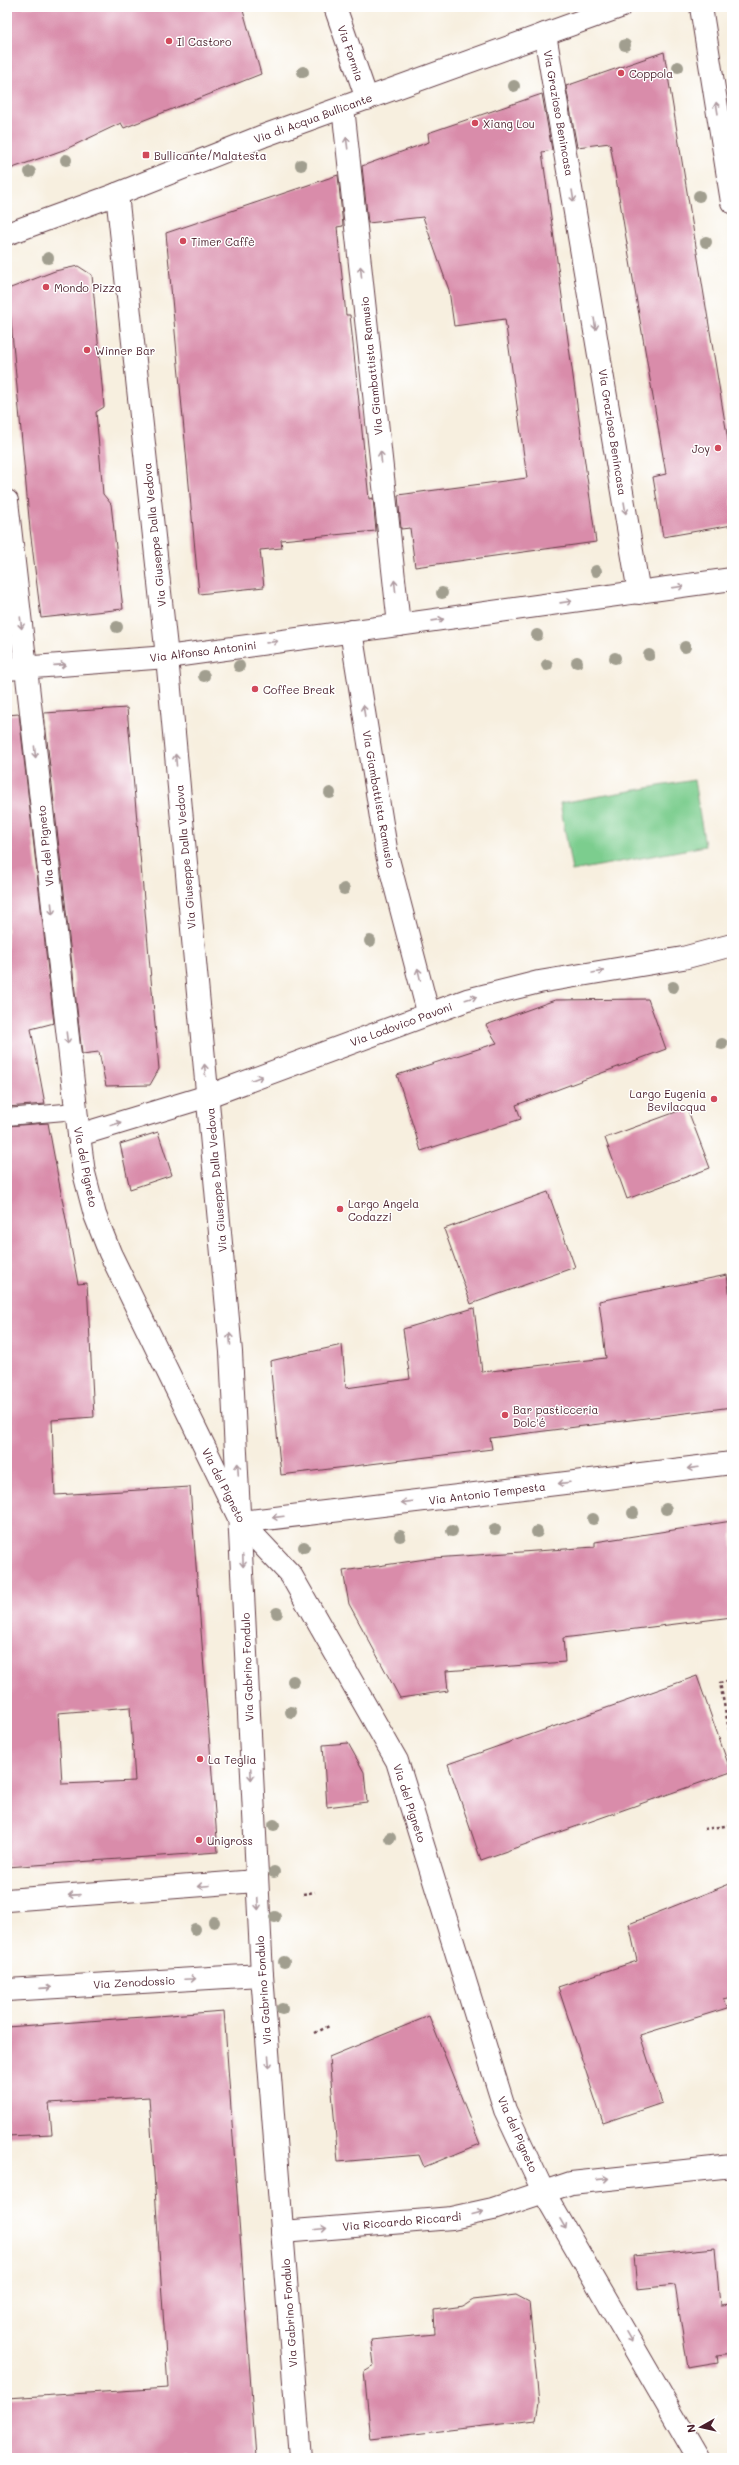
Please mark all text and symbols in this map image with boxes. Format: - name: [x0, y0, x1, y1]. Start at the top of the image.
- street label: Via Formia: [334, 23, 368, 83]
- place label: Il Castoro: [177, 34, 232, 49]
- marker: Il Castoro: [164, 36, 174, 46]
- street label: Via Grazioso Benincasa: [541, 49, 577, 177]
- place label: Coppola: [629, 66, 673, 81]
- marker: Coppola: [616, 68, 626, 78]
- street label: Via di Acqua Bullicante: [252, 90, 374, 146]
- one-way arrow: [713, 102, 721, 115]
- place label: Xiang Lou: [483, 116, 535, 131]
- marker: Xiang Lou: [470, 118, 480, 128]
- one-way arrow: [344, 137, 351, 150]
- place label: Bullicante/Malatesta: [154, 148, 267, 163]
- marker: Bullicante/Malatesta: [141, 150, 151, 160]
- one-way arrow: [570, 189, 578, 202]
- place label: Timer Caffè: [191, 234, 255, 249]
- marker: Timer Caffè: [178, 236, 188, 246]
- one-way arrow: [358, 266, 365, 279]
- place label: Mondo Pizza: [54, 280, 122, 295]
- marker: Mondo Pizza: [41, 282, 51, 292]
- street label: Via Giambattista Ramusio: [356, 295, 386, 436]
- one-way arrow: [591, 317, 599, 330]
- place label: Winner Bar: [95, 343, 155, 358]
- marker: Winner Bar: [82, 345, 92, 355]
- street label: Via Grazioso Benincasa: [596, 368, 630, 496]
- place label: Joy: [692, 441, 710, 456]
- marker: Joy: [713, 443, 723, 453]
- one-way arrow: [377, 451, 385, 464]
- street label: Via Giuseppe Dalla Vedova: [139, 462, 169, 608]
- one-way arrow: [622, 501, 630, 514]
- one-way arrow: [391, 580, 398, 593]
- one-way arrow: [671, 583, 684, 591]
- one-way arrow: [560, 598, 573, 606]
- one-way arrow: [17, 616, 25, 629]
- one-way arrow: [431, 616, 444, 624]
- street label: Via Alfonso Antonini: [149, 637, 257, 665]
- one-way arrow: [266, 638, 279, 646]
- one-way arrow: [53, 661, 66, 668]
- place label: Coffee Break: [263, 682, 335, 697]
- marker: Coffee Break: [250, 684, 260, 694]
- one-way arrow: [359, 704, 367, 717]
- street label: Via Giambattista Ramusio: [360, 729, 399, 869]
- one-way arrow: [32, 745, 39, 758]
- one-way arrow: [173, 753, 180, 766]
- street label: Via Giuseppe Dalla Vedova: [171, 784, 199, 930]
- street label: Via del Pigneto: [33, 804, 57, 887]
- one-way arrow: [49, 902, 56, 915]
- one-way arrow: [415, 968, 423, 981]
- one-way arrow: [591, 968, 604, 976]
- one-way arrow: [464, 994, 477, 1001]
- street label: Via Lodovico Pavoni: [348, 999, 454, 1049]
- one-way arrow: [63, 1031, 71, 1044]
- one-way arrow: [202, 1064, 209, 1077]
- one-way arrow: [251, 1073, 263, 1081]
- place label: Largo Eugenia Bevilacqua: [630, 1086, 706, 1114]
- marker: Largo Eugenia Bevilacqua: [709, 1094, 719, 1104]
- street label: Via Giuseppe Dalla Vedova: [202, 1107, 230, 1253]
- one-way arrow: [109, 1120, 122, 1127]
- street label: Via del Pigneto: [71, 1126, 101, 1209]
- place label: Largo Angela Codazzi: [348, 1196, 419, 1224]
- marker: Largo Angela Codazzi: [335, 1204, 345, 1214]
- one-way arrow: [226, 1333, 234, 1346]
- place label: Bar pasticceria Dolc'é: [513, 1402, 599, 1430]
- marker: Bar pasticceria Dolc'é: [500, 1410, 510, 1420]
- street label: Via del Pigneto: [199, 1445, 249, 1525]
- one-way arrow: [234, 1463, 242, 1476]
- one-way arrow: [687, 1464, 700, 1472]
- street label: Via Antonio Tempesta: [428, 1478, 546, 1508]
- one-way arrow: [558, 1480, 571, 1487]
- one-way arrow: [401, 1498, 414, 1506]
- one-way arrow: [272, 1513, 285, 1521]
- one-way arrow: [239, 1554, 246, 1567]
- street label: Via Gabrino Fondulo: [238, 1612, 256, 1722]
- place label: La Teglia: [208, 1752, 257, 1767]
- marker: La Teglia: [195, 1754, 205, 1764]
- street label: Via del Pigneto: [390, 1762, 430, 1845]
- one-way arrow: [247, 1767, 255, 1780]
- place label: Unigross: [207, 1833, 253, 1848]
- marker: Unigross: [194, 1835, 204, 1845]
- one-way arrow: [198, 1882, 211, 1889]
- one-way arrow: [68, 1892, 81, 1899]
- one-way arrow: [254, 1897, 261, 1910]
- street label: Via Gabrino Fondulo: [252, 1935, 274, 2045]
- street label: Via Zenodossio: [93, 1972, 176, 1992]
- one-way arrow: [183, 1975, 196, 1983]
- one-way arrow: [39, 1984, 52, 1991]
- one-way arrow: [265, 2055, 272, 2068]
- street label: Via del Pigneto: [495, 2094, 542, 2175]
- one-way arrow: [596, 2176, 609, 2183]
- street label: Via Riccardo Riccardi: [342, 2208, 462, 2234]
- one-way arrow: [471, 2208, 484, 2216]
- one-way arrow: [559, 2218, 567, 2230]
- one-way arrow: [314, 2225, 327, 2233]
- street label: Via Gabrino Fondulo: [278, 2258, 300, 2368]
- one-way arrow: [625, 2331, 633, 2343]
- north arrow: [681, 2407, 721, 2447]
- text: N: [683, 2423, 699, 2434]

